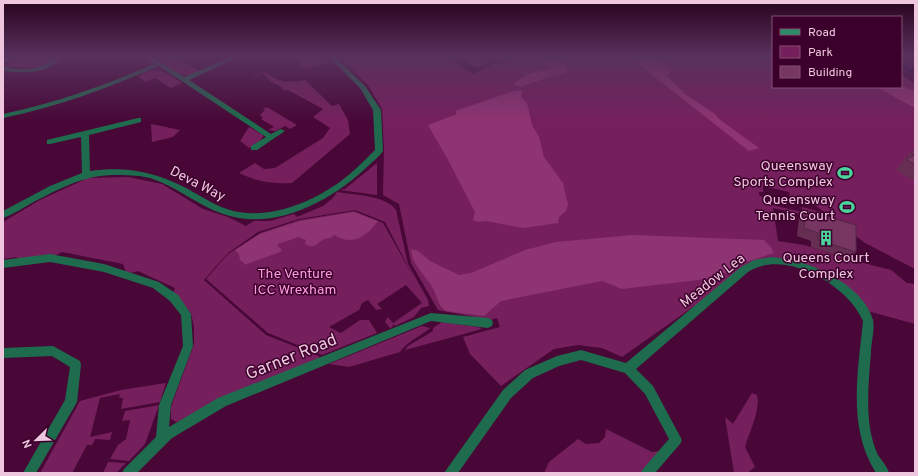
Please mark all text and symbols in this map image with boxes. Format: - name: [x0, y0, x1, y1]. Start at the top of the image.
- legend: [772, 16, 902, 88]
- text: Road: [808, 25, 836, 41]
- text: Park: [808, 45, 833, 61]
- text: Building: [808, 65, 852, 81]
- place label: Queensway Sports Complex: [733, 158, 833, 191]
- street label: Deva Way: [167, 163, 228, 206]
- sports icon: Queensway Sports Complex: [836, 164, 854, 182]
- place label: Queensway Tennis Court: [755, 192, 835, 225]
- sports icon: Queensway Tennis Court: [838, 198, 856, 216]
- building icon: Queens Court Complex: [817, 229, 835, 247]
- place label: Queens Court Complex: [782, 250, 870, 283]
- street label: Meadow Lea: [677, 251, 749, 312]
- park label: The Venture ICC Wrexham: [254, 266, 336, 299]
- street label: Garner Road: [243, 330, 341, 386]
- north arrow: [16, 420, 56, 460]
- text: N: [20, 437, 36, 450]

